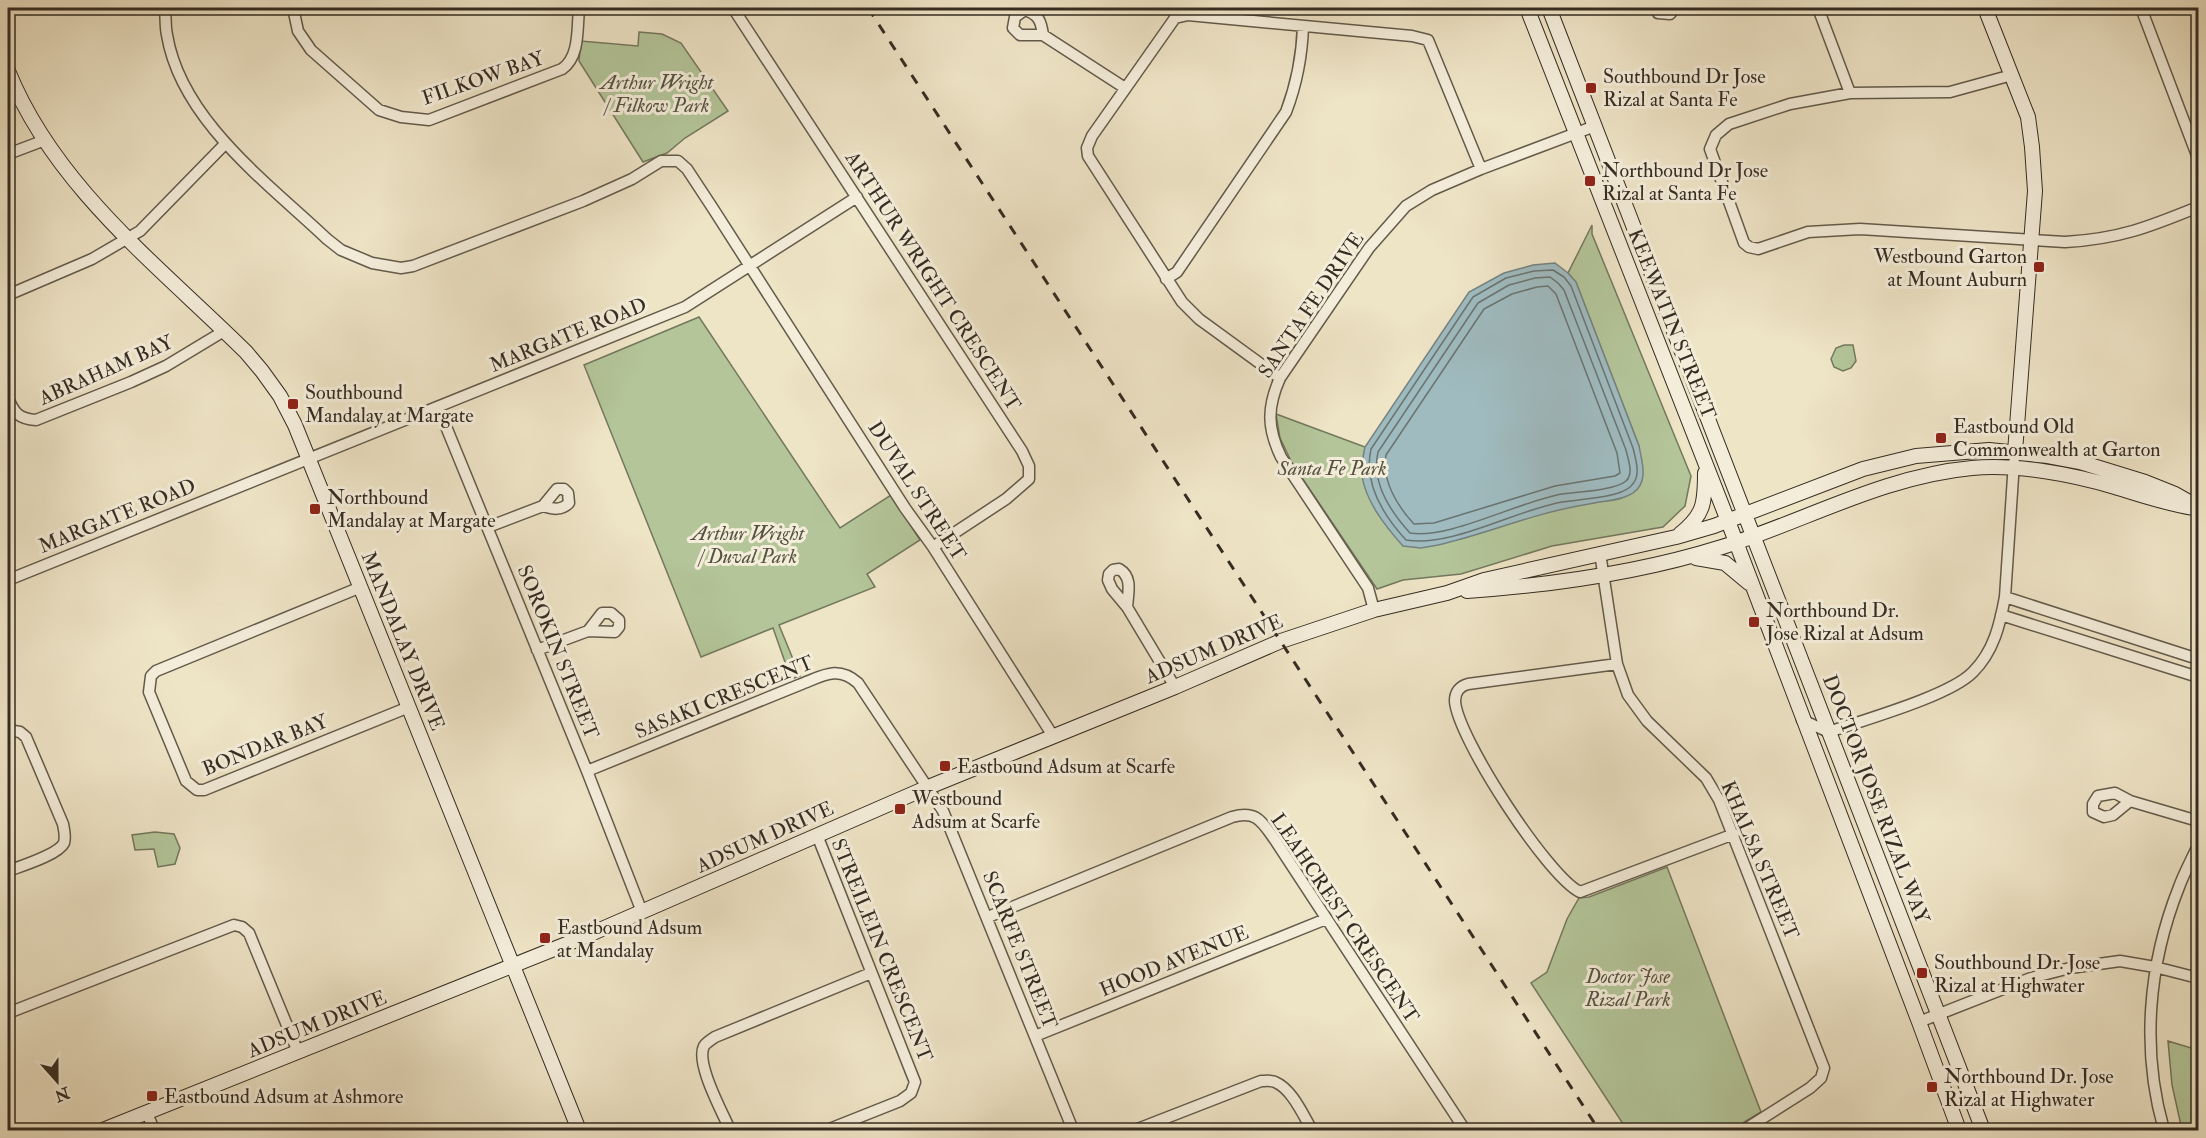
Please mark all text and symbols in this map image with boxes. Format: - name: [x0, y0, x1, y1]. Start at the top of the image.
- street label: FILKOW BAY: [419, 45, 549, 111]
- place label: Southbound Dr Jose Rizal at Santa Fe: [1603, 64, 1766, 112]
- park label: Arthur Wright / Filkow Park: [599, 70, 715, 118]
- marker: Southbound Dr Jose Rizal at Santa Fe: [1584, 81, 1598, 95]
- street label: ARTHUR WRIGHT CRESCENT: [839, 146, 1026, 416]
- place label: Northbound Dr Jose Rizal at Santa Fe: [1602, 158, 1768, 206]
- marker: Northbound Dr Jose Rizal at Santa Fe: [1583, 174, 1597, 188]
- street label: KEEWATIN STREET: [1622, 225, 1722, 423]
- street label: SANTA FE DRIVE: [1253, 227, 1369, 383]
- place label: Westbound Garton at Mount Auburn: [1873, 244, 2027, 292]
- marker: Westbound Garton at Mount Auburn: [2032, 260, 2046, 274]
- street label: MARGATE ROAD: [486, 292, 650, 378]
- street label: ABRAHAM BAY: [34, 329, 178, 411]
- place label: Southbound Mandalay at Margate: [305, 380, 474, 428]
- marker: Southbound Mandalay at Margate: [286, 397, 300, 411]
- place label: Eastbound Old Commonwealth at Garton: [1953, 414, 2161, 462]
- street label: DUVAL STREET: [863, 417, 972, 566]
- marker: Eastbound Old Commonwealth at Garton: [1934, 431, 1948, 445]
- park label: Santa Fe Park: [1277, 456, 1386, 481]
- street label: MARGATE ROAD: [35, 473, 199, 559]
- place label: Northbound Mandalay at Margate: [327, 485, 496, 533]
- marker: Northbound Mandalay at Margate: [308, 502, 322, 516]
- park label: Arthur Wright / Duval Park: [690, 521, 806, 569]
- street label: MANDALAY DRIVE: [356, 548, 450, 734]
- street label: SOROKIN STREET: [512, 561, 604, 743]
- place label: Northbound Dr. Jose Rizal at Adsum: [1765, 598, 1924, 646]
- street label: ADSUM DRIVE: [1140, 609, 1287, 690]
- marker: Northbound Dr. Jose Rizal at Adsum: [1747, 615, 1761, 629]
- street label: SASAKI CRESCENT: [631, 650, 817, 744]
- street label: DOCTOR JOSE RIZAL WAY: [1817, 671, 1936, 928]
- street label: BONDAR BAY: [199, 708, 333, 782]
- place label: Eastbound Adsum at Scarfe: [957, 754, 1175, 779]
- marker: Eastbound Adsum at Scarfe: [938, 759, 952, 773]
- street label: KHALSA STREET: [1715, 777, 1805, 943]
- place label: Westbound Adsum at Scarfe: [911, 786, 1040, 834]
- street label: ADSUM DRIVE: [692, 796, 837, 879]
- marker: Westbound Adsum at Scarfe: [893, 802, 907, 816]
- street label: LEAHCREST CRESCENT: [1265, 808, 1425, 1028]
- street label: STREILEIN CRESCENT: [826, 835, 938, 1065]
- street label: SCARFE STREET: [977, 867, 1063, 1033]
- place label: Eastbound Adsum at Mandalay: [557, 915, 703, 963]
- street label: HOOD AVENUE: [1096, 920, 1252, 1002]
- marker: Eastbound Adsum at Mandalay: [538, 931, 552, 945]
- place label: Southbound Dr. Jose Rizal at Highwater: [1934, 950, 2100, 998]
- park label: Doctor Jose Rizal Park: [1585, 964, 1670, 1012]
- marker: Southbound Dr. Jose Rizal at Highwater: [1915, 966, 1929, 980]
- street label: ADSUM DRIVE: [243, 985, 390, 1064]
- north arrow: [27, 1051, 87, 1111]
- place label: Northbound Dr. Jose Rizal at Highwater: [1944, 1064, 2114, 1112]
- marker: Northbound Dr. Jose Rizal at Highwater: [1925, 1080, 1939, 1094]
- text: N: [51, 1082, 73, 1106]
- place label: Eastbound Adsum at Ashmore: [164, 1084, 403, 1109]
- marker: Eastbound Adsum at Ashmore: [145, 1089, 159, 1103]

